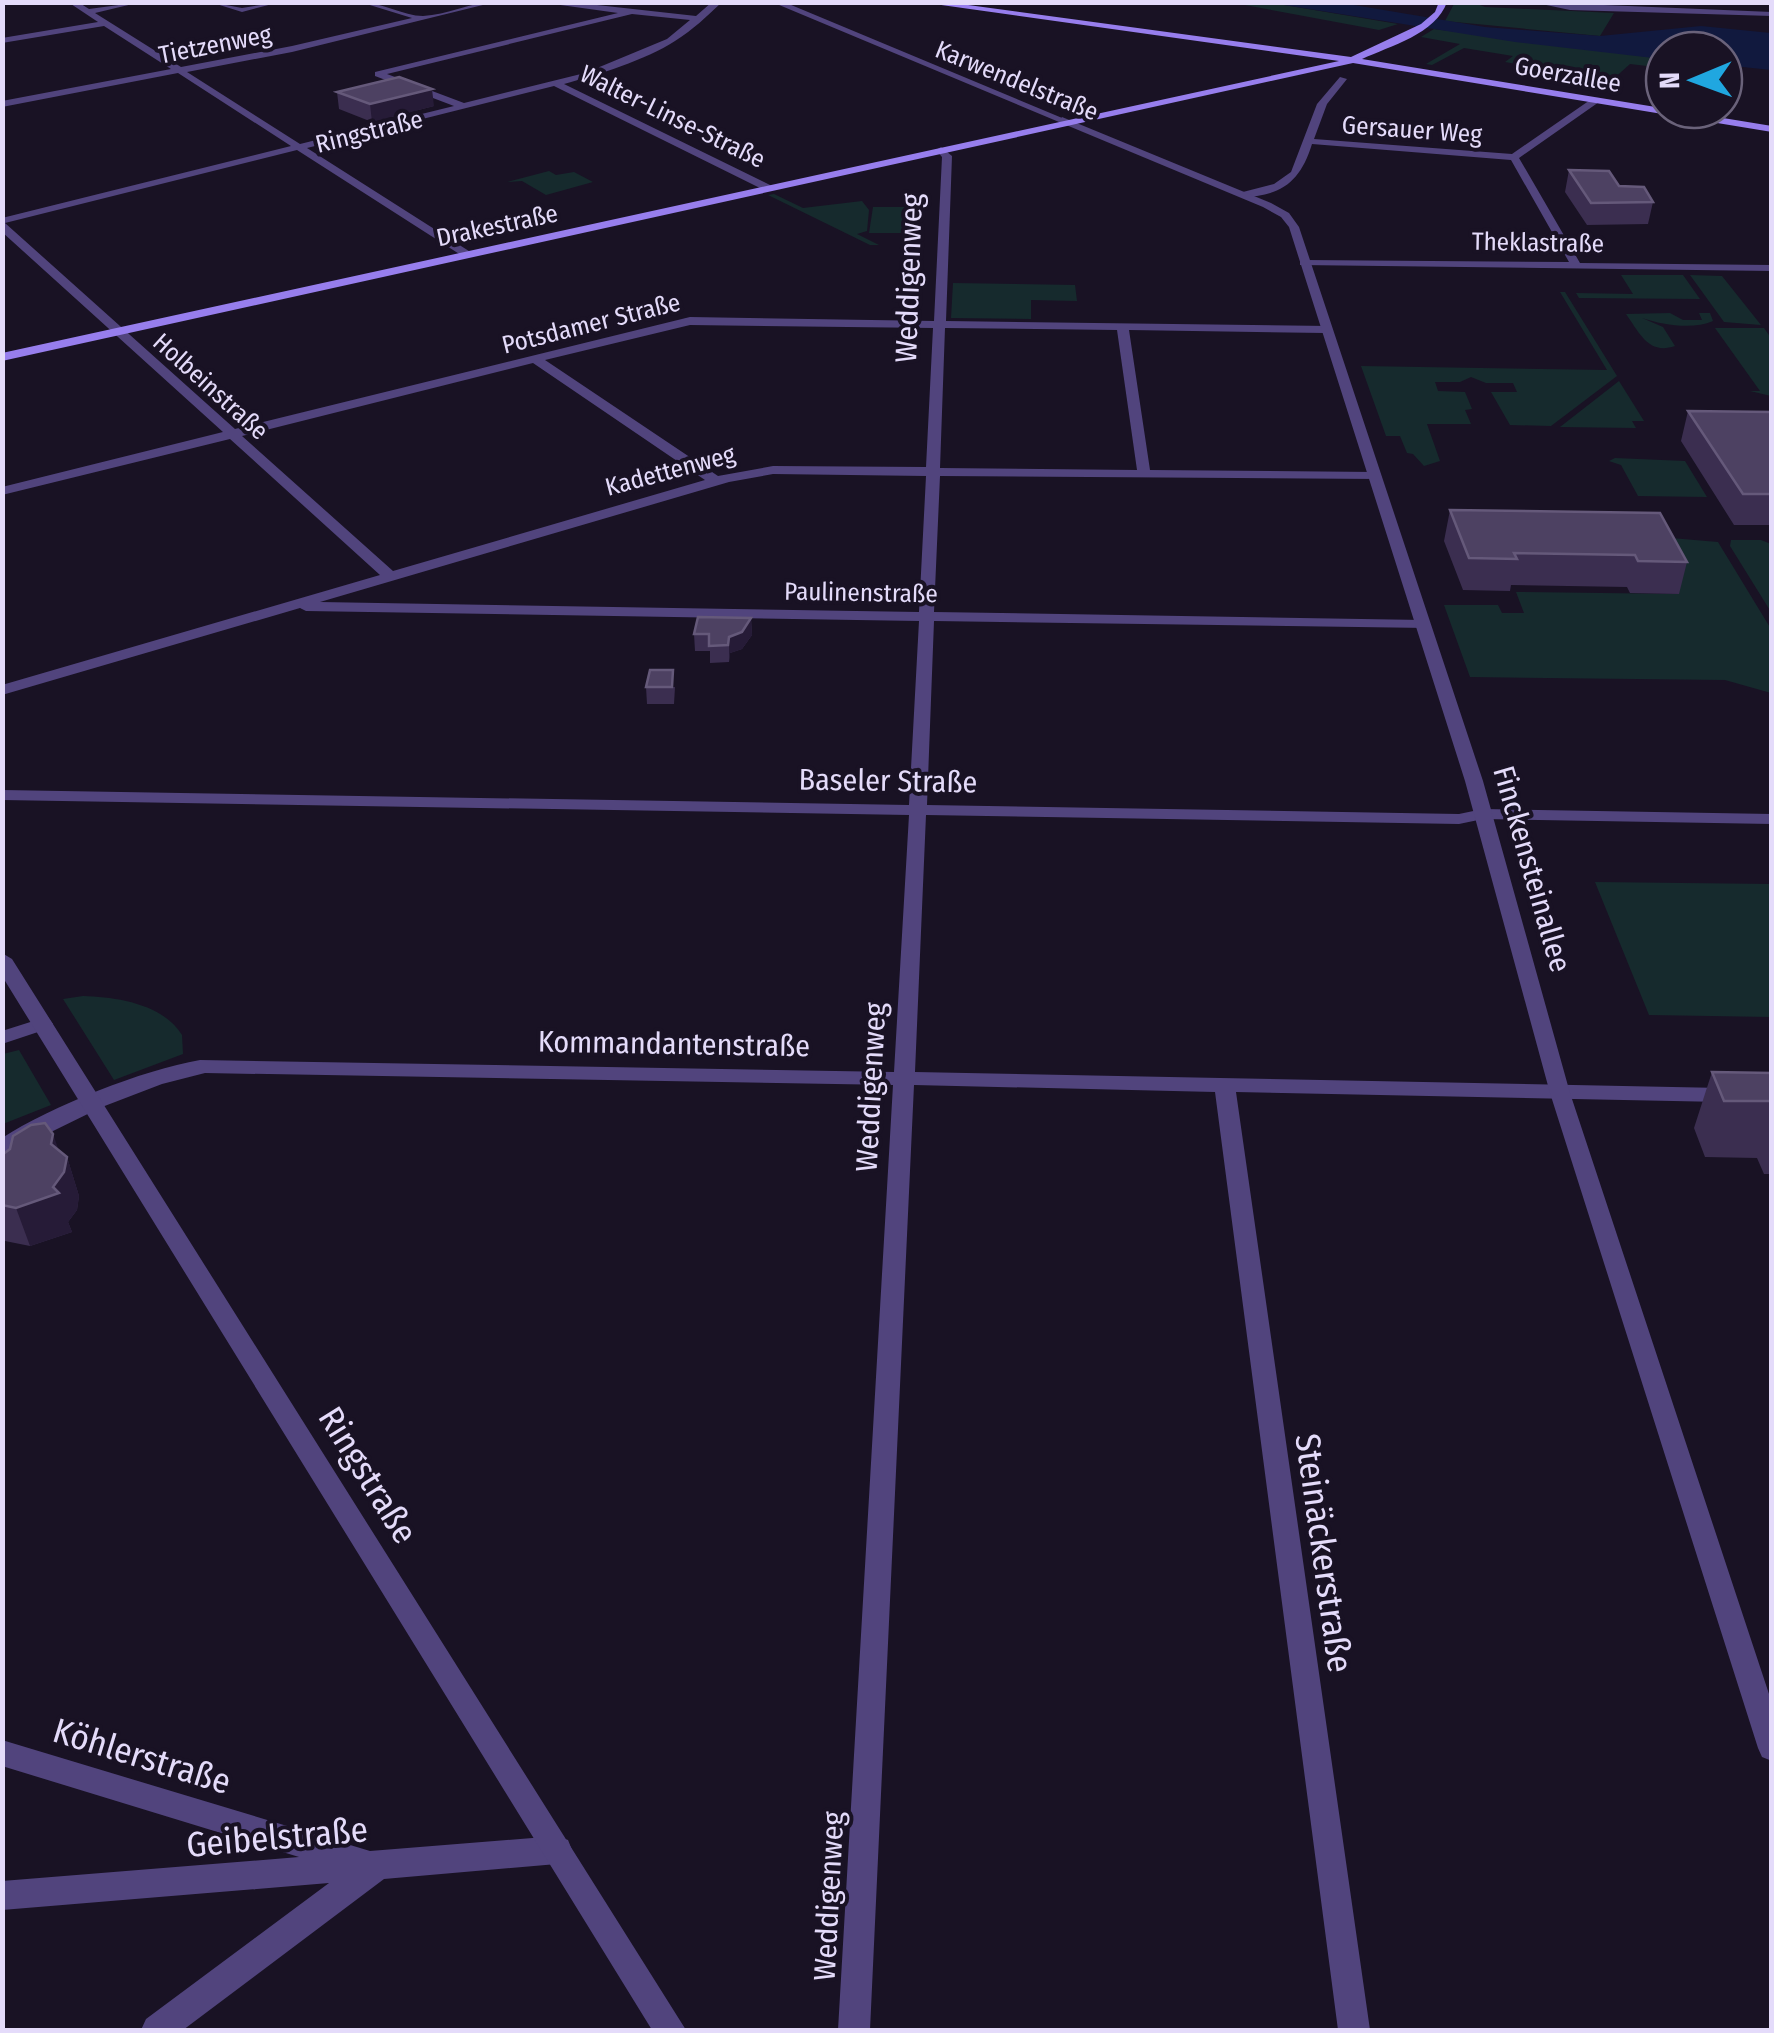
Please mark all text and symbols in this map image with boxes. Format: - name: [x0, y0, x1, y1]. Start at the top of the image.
- street label: Tietzenweg: [156, 19, 274, 71]
- north arrow: [1644, 30, 1744, 130]
- street label: Karwendelstraße: [931, 35, 1102, 127]
- street label: Goerzallee: [1512, 51, 1623, 99]
- street label: Walter-Linse-Straße: [575, 59, 770, 175]
- text: N: [1653, 72, 1686, 89]
- street label: Ringstraße: [313, 104, 426, 160]
- street label: Gersauer Weg: [1341, 110, 1483, 150]
- street label: Weddigenweg: [888, 192, 930, 363]
- street label: Drakestraße: [434, 198, 561, 253]
- street label: Theklastraße: [1472, 227, 1604, 259]
- street label: Potsdamer Straße: [499, 287, 683, 361]
- street label: Holbeinstraße: [146, 327, 274, 446]
- street label: Kadettenweg: [602, 439, 739, 503]
- street label: Paulinenstraße: [784, 577, 938, 609]
- street label: Baseler Straße: [798, 761, 978, 801]
- street label: Finckensteinallee: [1485, 762, 1579, 976]
- street label: Weddigenweg: [849, 1001, 893, 1173]
- street label: Kommandantenstraße: [538, 1024, 810, 1064]
- street label: Ringstraße: [310, 1399, 426, 1551]
- street label: Steinäckerstraße: [1286, 1431, 1362, 1675]
- street label: Köhlerstraße: [48, 1709, 236, 1803]
- street label: Geibelstraße: [185, 1808, 369, 1866]
- street label: Weddigenweg: [807, 1810, 851, 1982]

